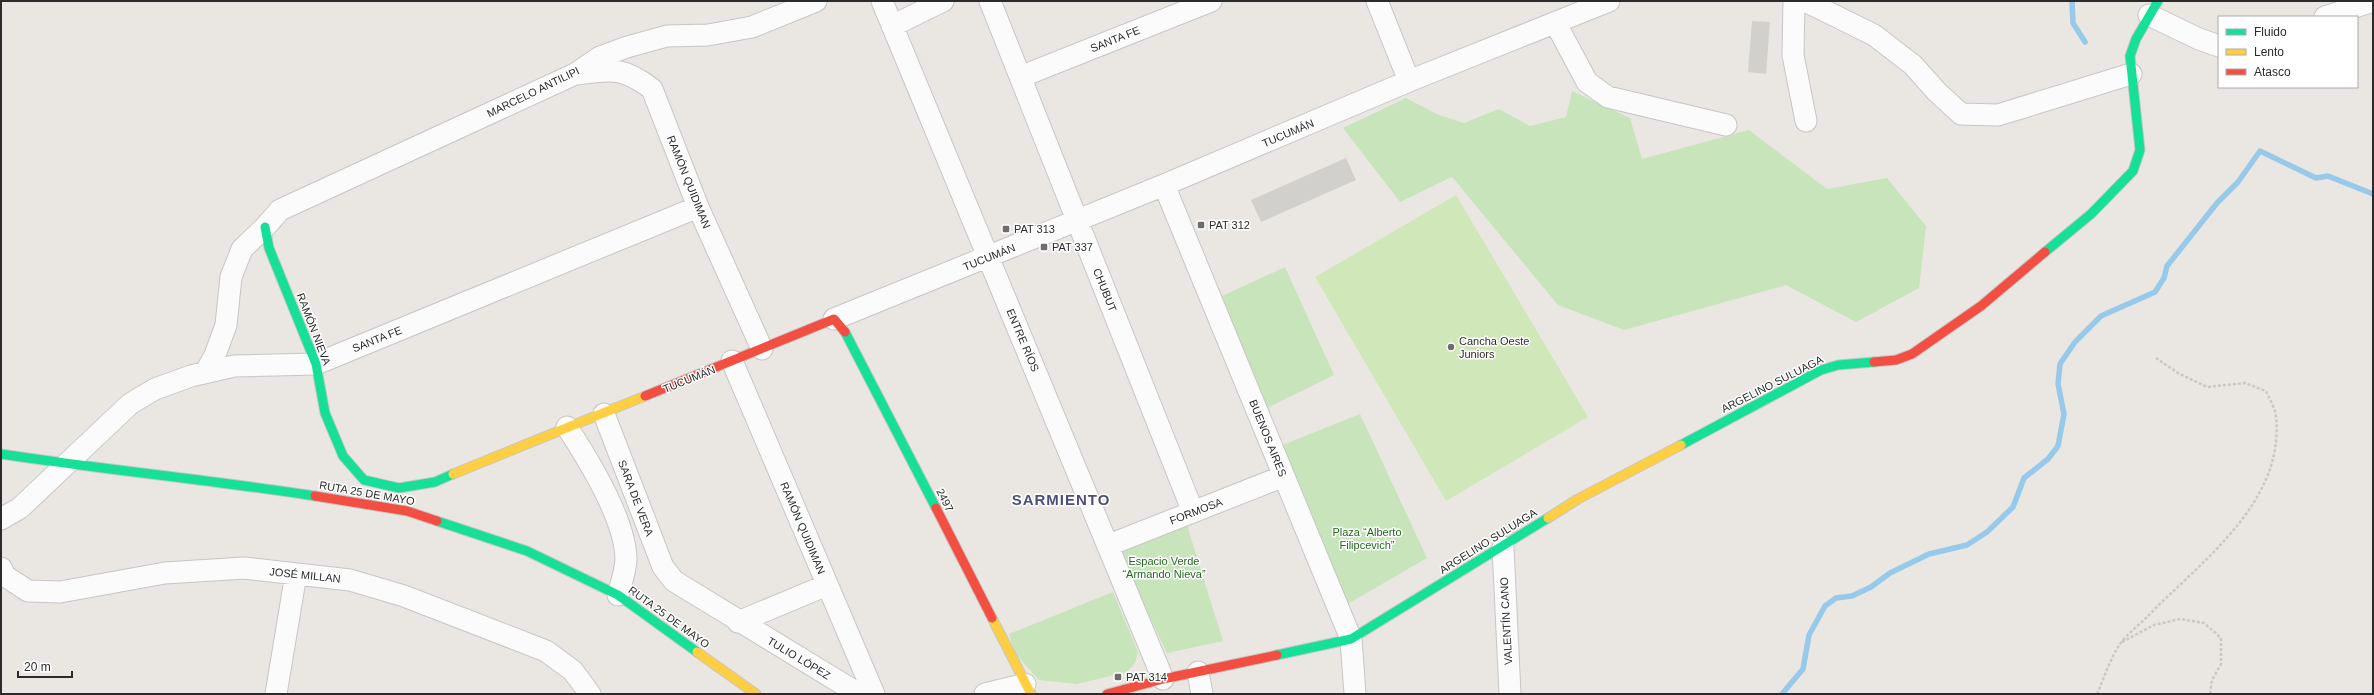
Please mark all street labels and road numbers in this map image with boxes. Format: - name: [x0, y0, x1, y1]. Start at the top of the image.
- street label: SANTA FE: [1088, 24, 1142, 54]
- street label: MARCELO ANTILIPI: [485, 64, 581, 120]
- street label: TUCUMÁN: [1260, 117, 1316, 149]
- street label: RAMÓN QUIDIMAN: [665, 134, 713, 230]
- street label: TUCUMÁN: [961, 241, 1017, 273]
- street label: CHUBUT: [1091, 266, 1119, 314]
- street label: RAMÓN NIEVA: [295, 291, 333, 367]
- street label: ENTRE RÍOS: [1004, 307, 1042, 373]
- street label: SANTA FE: [350, 324, 404, 354]
- street label: ARGELINO SULUAGA: [1719, 353, 1825, 415]
- street label: TUCUMÁN: [661, 363, 717, 395]
- street label: BUENOS AIRES: [1247, 398, 1289, 478]
- street label: SARA DE VERA: [616, 458, 656, 538]
- street label: RUTA 25 DE MAYO: [318, 479, 416, 507]
- street label: RAMÓN QUIDIMAN: [778, 480, 828, 576]
- street label: 2497: [934, 486, 956, 514]
- street label: FORMOSA: [1168, 495, 1225, 527]
- street label: ARGELINO SULUAGA: [1437, 506, 1539, 576]
- street label: JOSÉ MILLAN: [269, 565, 341, 585]
- street label: VALENTÍN CANO: [1498, 576, 1514, 665]
- street label: RUTA 25 DE MAYO: [626, 584, 712, 651]
- street label: TULIO LÓPEZ: [765, 634, 833, 682]

